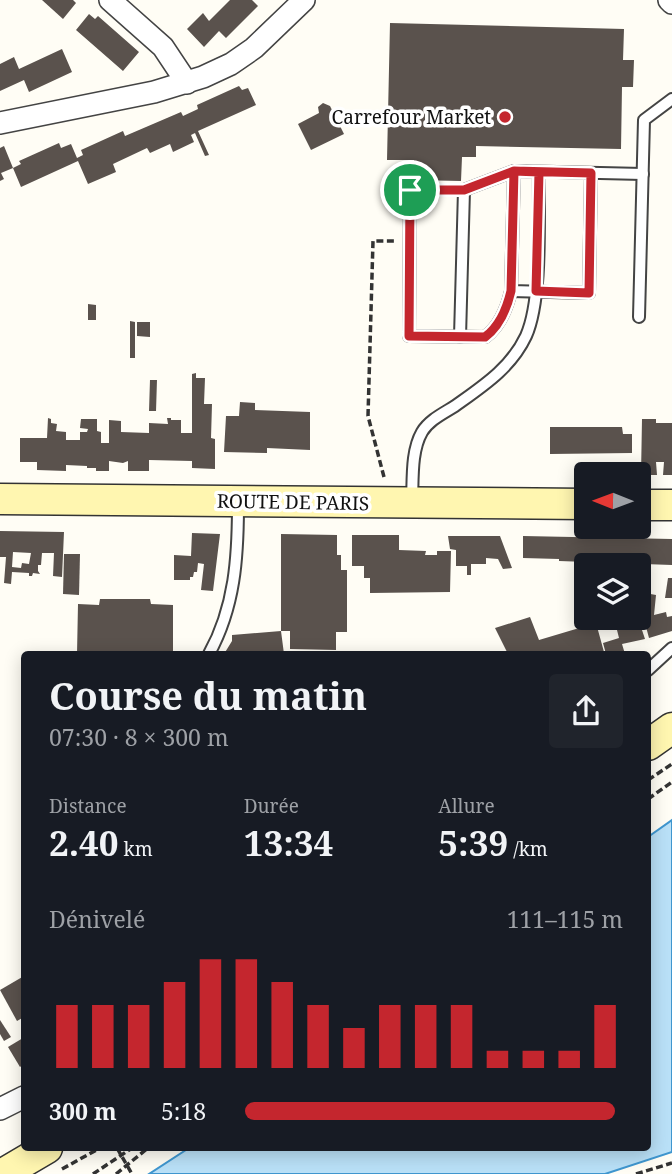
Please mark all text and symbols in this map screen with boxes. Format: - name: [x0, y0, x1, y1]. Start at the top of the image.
- place label: Carrefour Market: [332, 104, 491, 130]
- marker: Carrefour Market: [497, 109, 513, 125]
- pin: [380, 160, 440, 220]
- icon: arrive: [391, 171, 429, 209]
- north arrow: [574, 462, 651, 539]
- map controls: [574, 462, 651, 630]
- street label: ROUTE DE PARIS: [217, 488, 369, 516]
- button: layers: [574, 553, 651, 630]
- text: Course du matin: [49, 669, 367, 721]
- button: share: [549, 674, 623, 748]
- text: 07:30 · 8 × 300 m: [49, 721, 229, 753]
- text: Distance: [49, 793, 127, 819]
- text: Durée: [244, 793, 299, 819]
- text: Allure: [438, 793, 495, 819]
- text: 2.40: [49, 819, 119, 866]
- text: 13:34: [244, 819, 333, 866]
- text: 5:39: [438, 819, 508, 866]
- text: km: [119, 836, 153, 862]
- text: /km: [508, 836, 548, 862]
- text: Dénivelé: [49, 903, 145, 935]
- text: 111–115 m: [507, 903, 623, 935]
- text: 300 m: [49, 1095, 117, 1127]
- text: 5:18: [161, 1095, 206, 1127]

